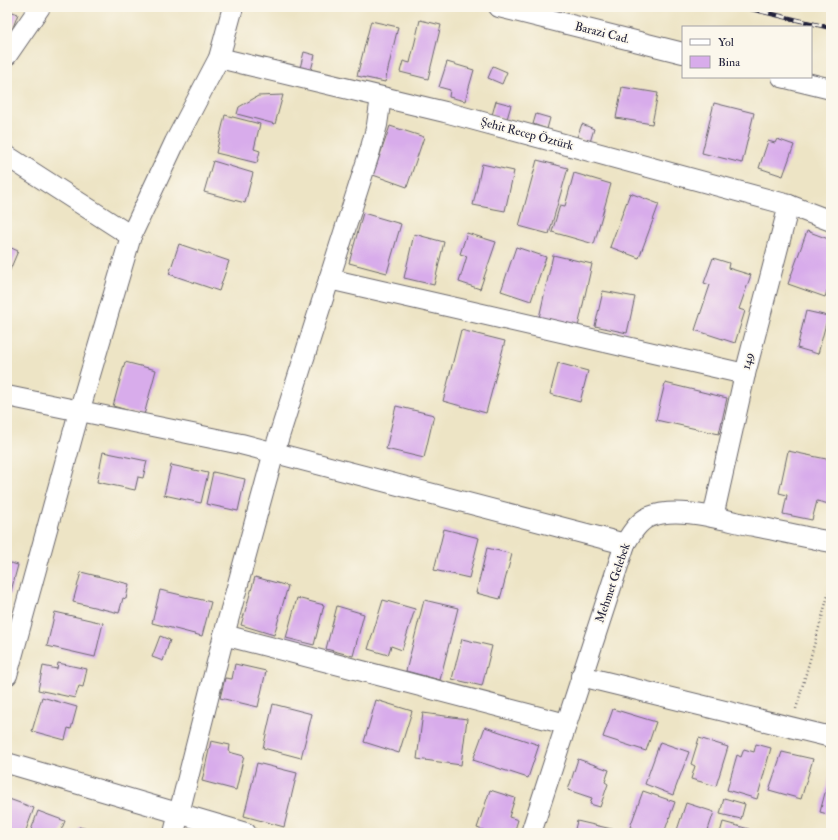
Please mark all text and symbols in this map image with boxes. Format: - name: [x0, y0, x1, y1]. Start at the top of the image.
- street label: Barazi Cad.: [573, 19, 631, 47]
- legend: [682, 26, 812, 78]
- text: Yol: [718, 35, 734, 50]
- text: Bina: [718, 55, 741, 70]
- street label: Şehit Recep Öztürk: [479, 114, 575, 154]
- street label: 149: [739, 351, 757, 371]
- street label: Mehmet Gelebek: [592, 541, 634, 625]

